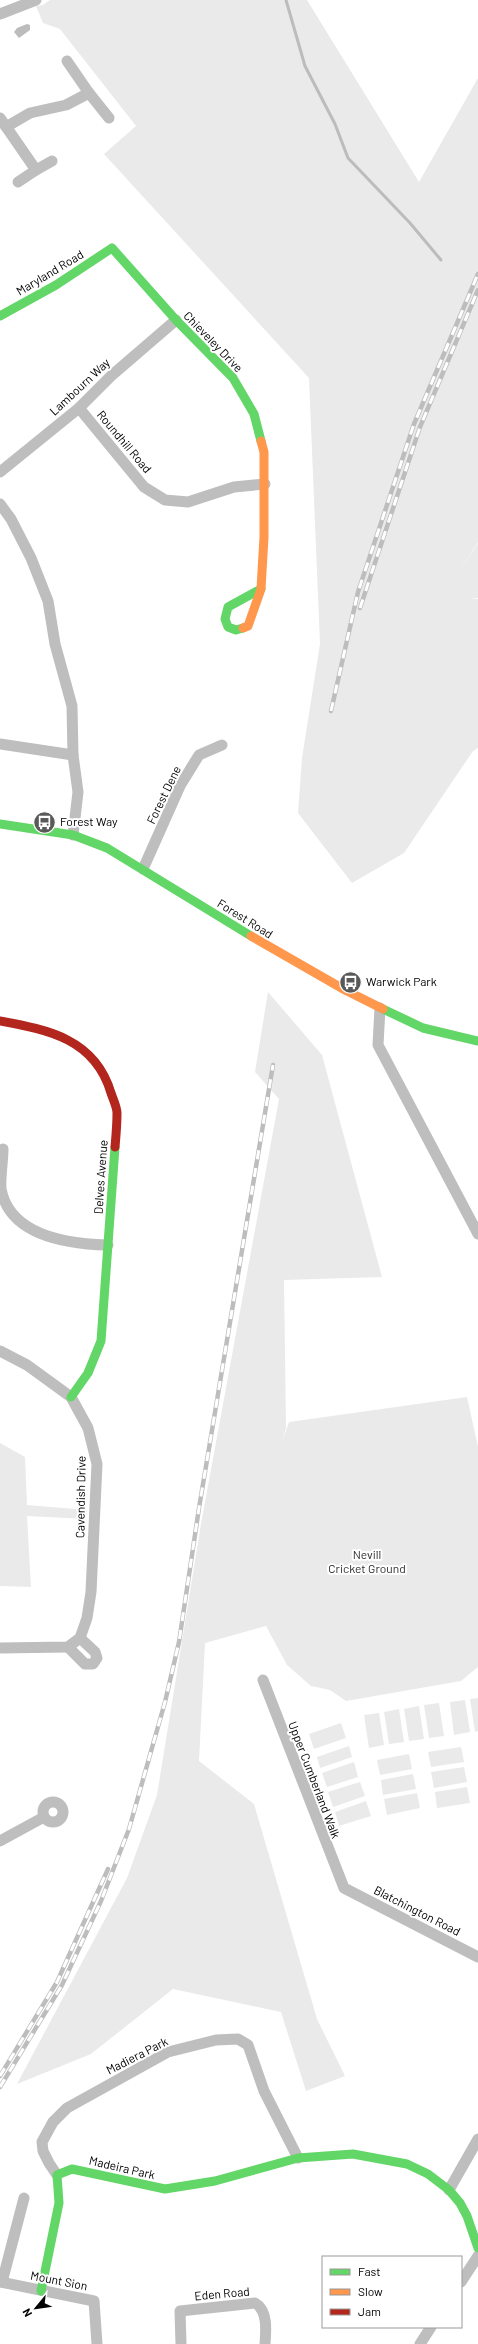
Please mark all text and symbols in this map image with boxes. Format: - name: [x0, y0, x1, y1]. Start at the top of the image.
- street label: Maryland Road: [13, 247, 86, 298]
- street label: Chieveley Drive: [181, 308, 246, 374]
- street label: Lambourn Way: [46, 355, 113, 418]
- street label: Roundhill Road: [95, 407, 155, 475]
- street label: Forest Dene: [143, 763, 183, 826]
- bus stop icon: Forest Way: [32, 809, 58, 835]
- place label: Forest Way: [60, 814, 118, 828]
- street label: Forest Road: [215, 896, 276, 941]
- bus stop icon: Warwick Park: [337, 969, 363, 995]
- place label: Warwick Park: [366, 974, 437, 988]
- street label: Delves Avenue: [90, 1139, 110, 1215]
- street label: Cavendish Drive: [72, 1456, 88, 1538]
- park label: Nevill Cricket Ground: [328, 1547, 406, 1575]
- street label: Upper Cumberland Walk: [286, 1719, 344, 1840]
- street label: Blatchington Road: [372, 1882, 463, 1938]
- street label: Madiera Park: [103, 2034, 170, 2077]
- street label: Madeira Park: [88, 2153, 157, 2181]
- legend: [322, 2256, 462, 2328]
- text: Fast: [358, 2264, 381, 2278]
- street label: Mount Sion: [29, 2268, 89, 2292]
- street label: Eden Road: [194, 2284, 250, 2302]
- text: Slow: [358, 2284, 383, 2298]
- north arrow: [16, 2288, 56, 2328]
- text: Jam: [358, 2304, 381, 2318]
- text: N: [19, 2307, 34, 2319]

